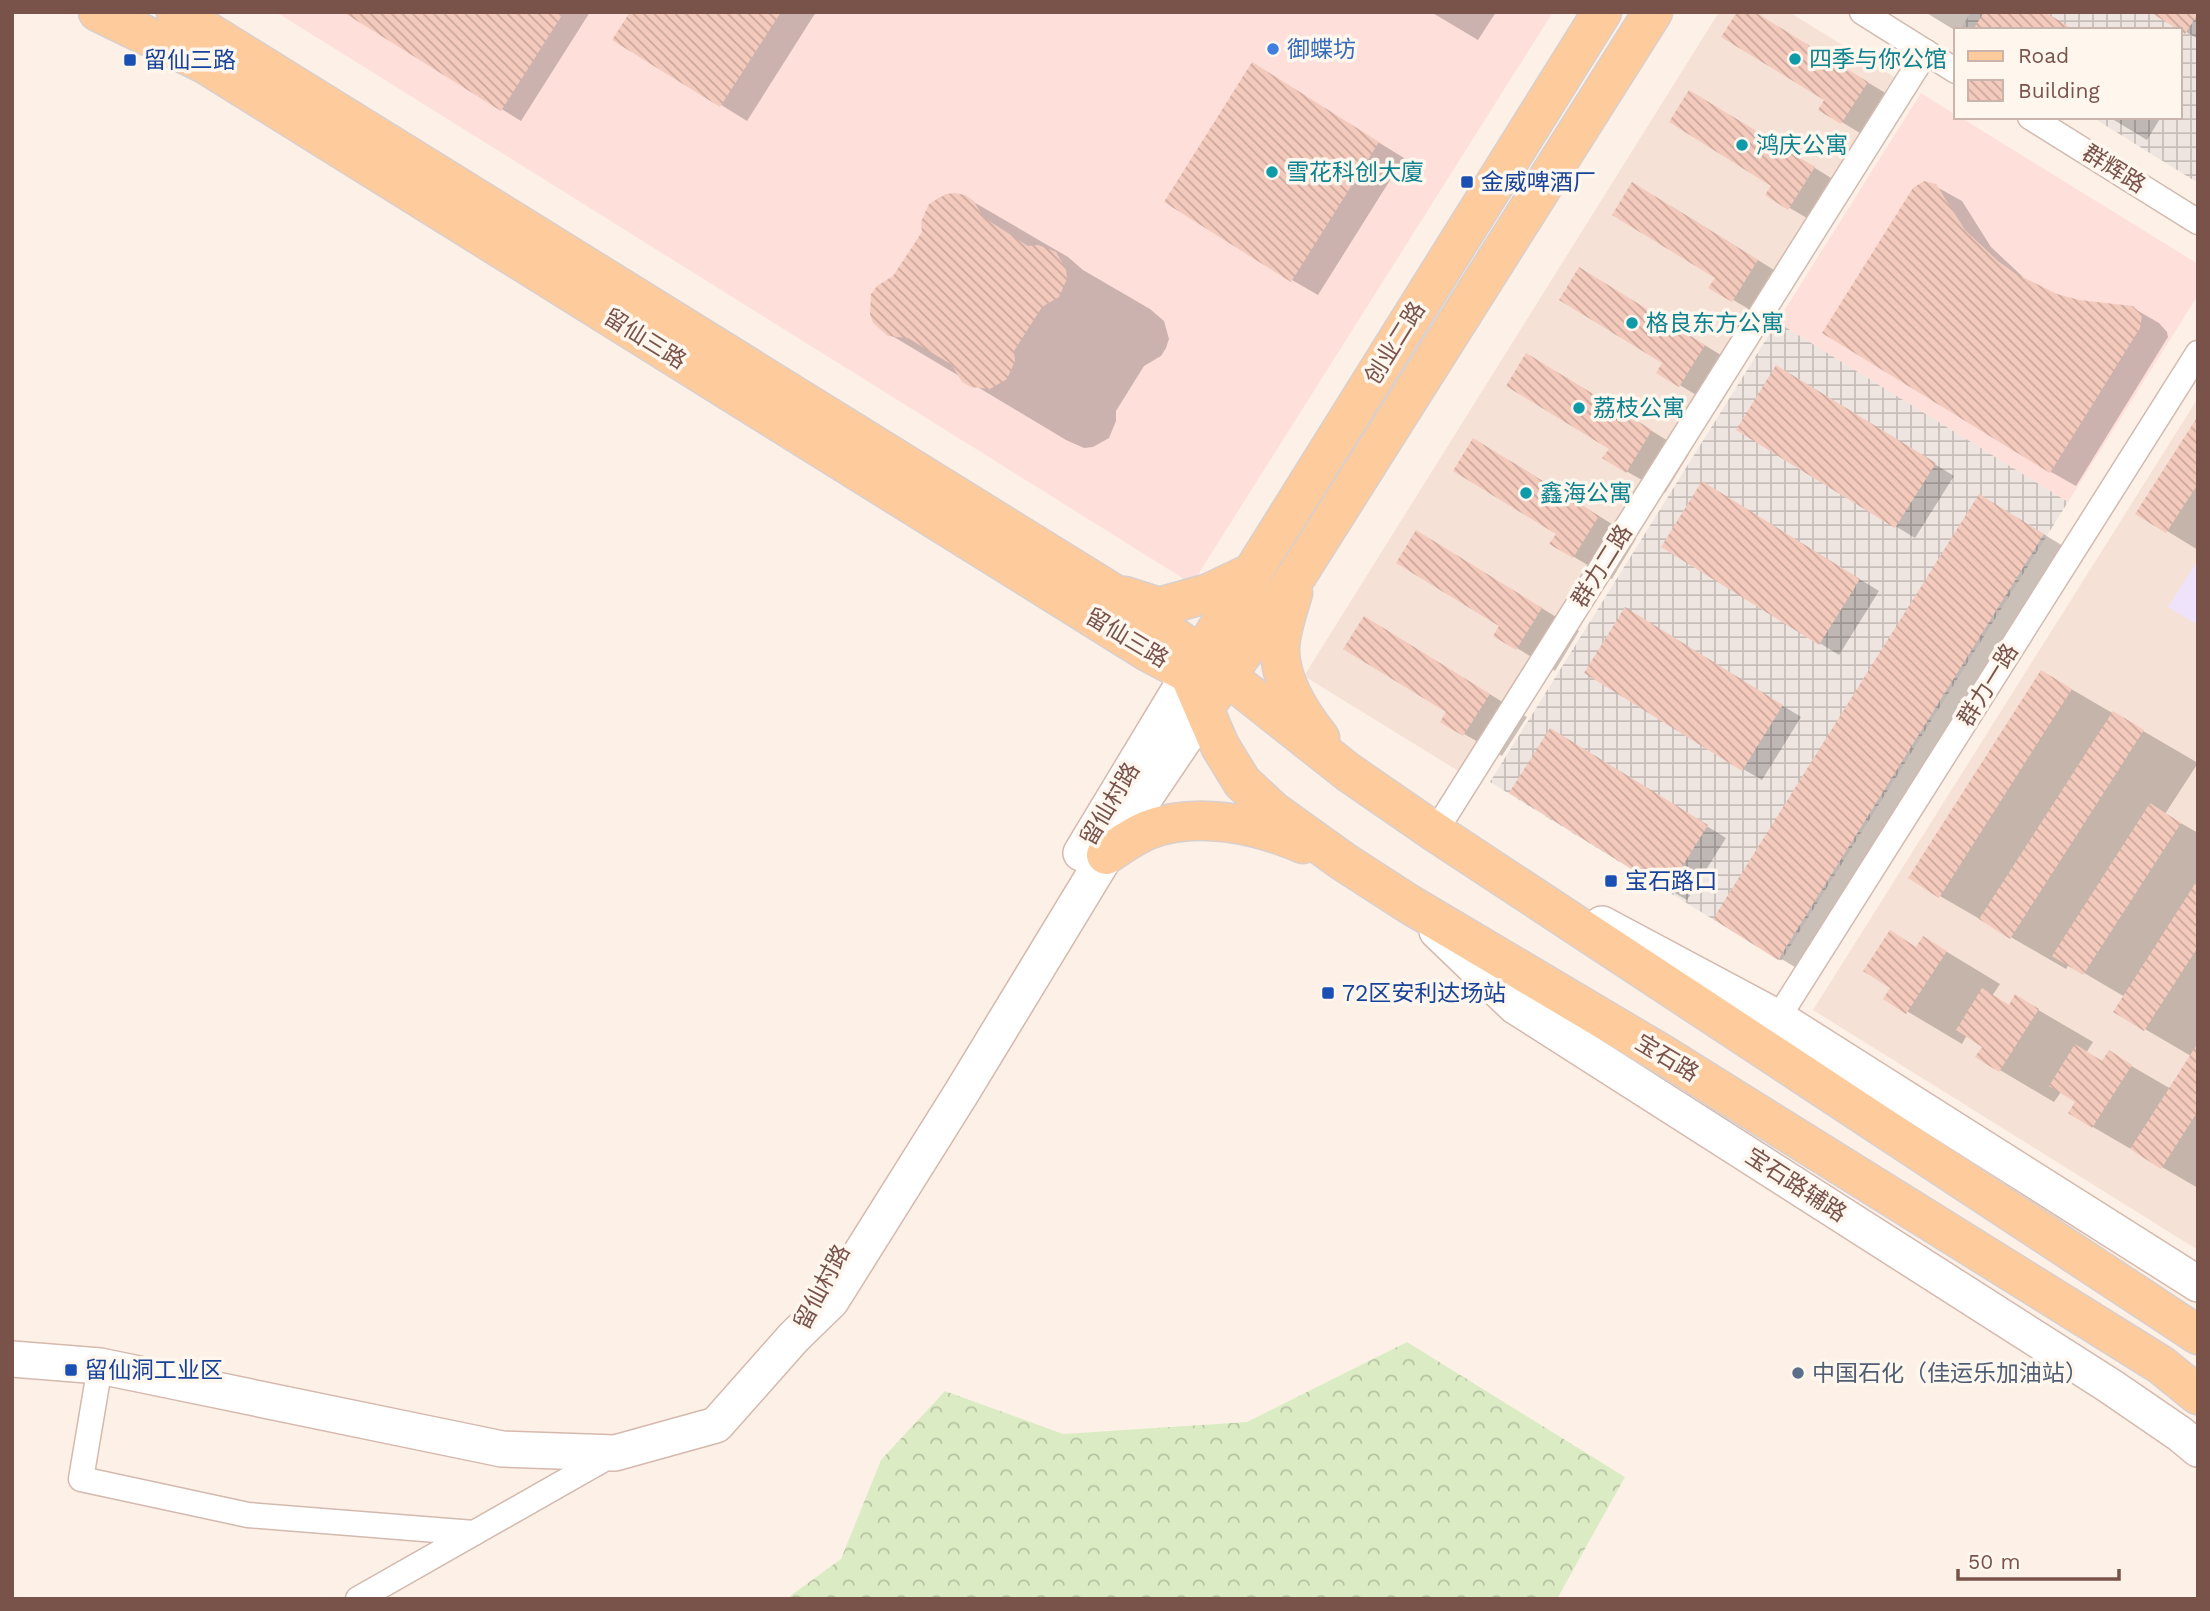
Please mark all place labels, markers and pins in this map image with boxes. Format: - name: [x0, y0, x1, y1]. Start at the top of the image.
- place label: 御蝶坊: [1287, 36, 1356, 63]
- marker: 御蝶坊: [1265, 41, 1281, 57]
- place label: 四季与你公馆: [1809, 46, 1947, 73]
- place label: 留仙三路: [144, 47, 236, 74]
- marker: 四季与你公馆: [1787, 51, 1803, 67]
- marker: 留仙三路: [122, 52, 138, 68]
- place label: 鸿庆公寓: [1756, 132, 1848, 159]
- marker: 鸿庆公寓: [1734, 137, 1750, 153]
- place label: 雪花科创大廈: [1286, 159, 1424, 186]
- marker: 雪花科创大廈: [1264, 164, 1280, 180]
- place label: 金威啤酒厂: [1481, 169, 1596, 196]
- marker: 金威啤酒厂: [1459, 174, 1475, 190]
- place label: 格良东方公寓: [1646, 310, 1784, 337]
- marker: 格良东方公寓: [1624, 315, 1640, 331]
- place label: 荔枝公寓: [1593, 395, 1685, 422]
- marker: 荔枝公寓: [1571, 400, 1587, 416]
- place label: 鑫海公寓: [1540, 480, 1632, 507]
- marker: 鑫海公寓: [1518, 485, 1534, 501]
- place label: 宝石路口: [1625, 868, 1717, 895]
- marker: 宝石路口: [1603, 873, 1619, 889]
- place label: 72区安利达场站: [1342, 980, 1506, 1007]
- marker: 72区安利达场站: [1320, 985, 1336, 1001]
- place label: 留仙洞工业区: [85, 1357, 223, 1384]
- place label: 中国石化（佳运乐加油站）: [1812, 1360, 2088, 1387]
- marker: 留仙洞工业区: [63, 1362, 79, 1378]
- marker: 中国石化（佳运乐加油站）: [1790, 1365, 1806, 1381]

